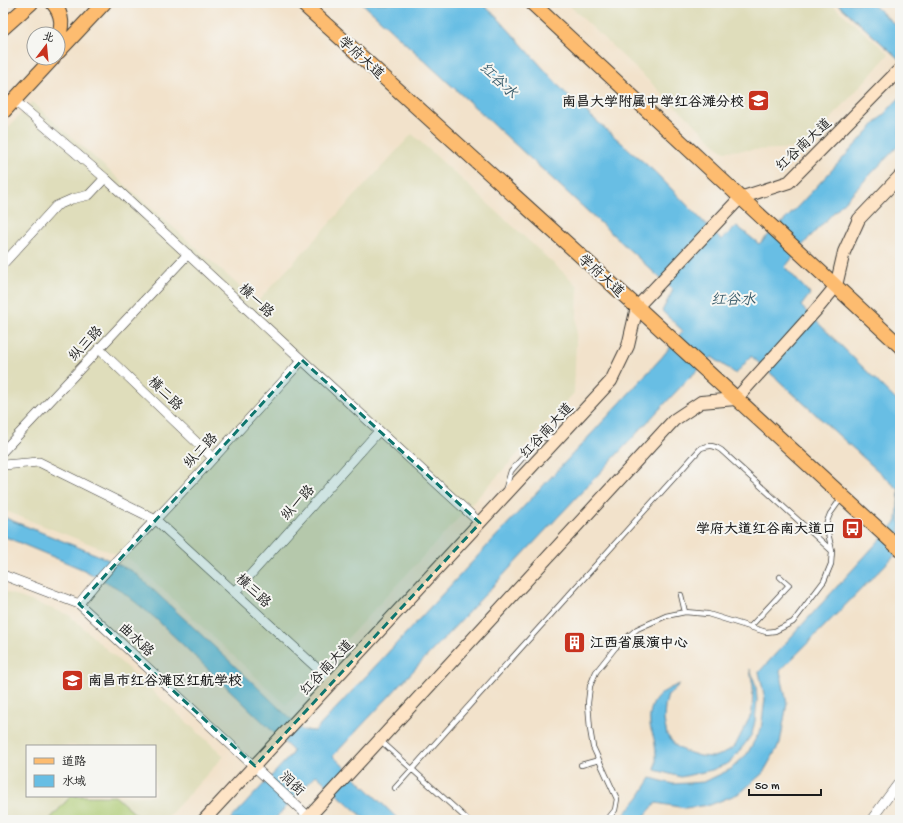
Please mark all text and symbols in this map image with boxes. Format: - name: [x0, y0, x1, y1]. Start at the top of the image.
- north arrow: [26, 26, 66, 66]
- text: 北: [41, 31, 55, 46]
- street label: 学府大道: [334, 33, 387, 84]
- water label: 红谷水: [475, 60, 521, 104]
- school or university icon: 南昌大学附属中学红谷滩分校: [746, 88, 772, 114]
- place label: 南昌大学附属中学红谷滩分校: [562, 94, 744, 112]
- street label: 红谷南大道: [773, 115, 836, 176]
- street label: 学府大道: [574, 251, 627, 302]
- street label: 横一路: [234, 281, 277, 322]
- water label: 红谷水: [710, 292, 756, 310]
- street label: 纵三路: [66, 323, 107, 366]
- street label: 横二路: [143, 373, 186, 416]
- street label: 红谷南大道: [517, 400, 578, 463]
- street label: 纵二路: [181, 430, 222, 473]
- street label: 纵一路: [278, 482, 319, 525]
- bus stop icon: 学府大道红谷南大道口: [839, 515, 865, 541]
- place label: 学府大道红谷南大道口: [696, 521, 836, 539]
- street label: 横三路: [231, 571, 274, 612]
- street label: 曲水路: [114, 620, 157, 661]
- building icon: 江西省展演中心: [561, 629, 587, 655]
- place label: 江西省展演中心: [590, 635, 688, 653]
- street label: 红谷南大道: [297, 637, 358, 700]
- school or university icon: 南昌市红谷滩区红航学校: [59, 667, 85, 693]
- place label: 南昌市红谷滩区红航学校: [88, 673, 242, 691]
- legend: [26, 745, 156, 797]
- text: 道路: [62, 755, 86, 770]
- street label: 润街: [275, 768, 308, 801]
- scale bar: [749, 771, 821, 797]
- text: 水域: [62, 775, 86, 790]
- text: 50 m: [755, 780, 780, 794]

